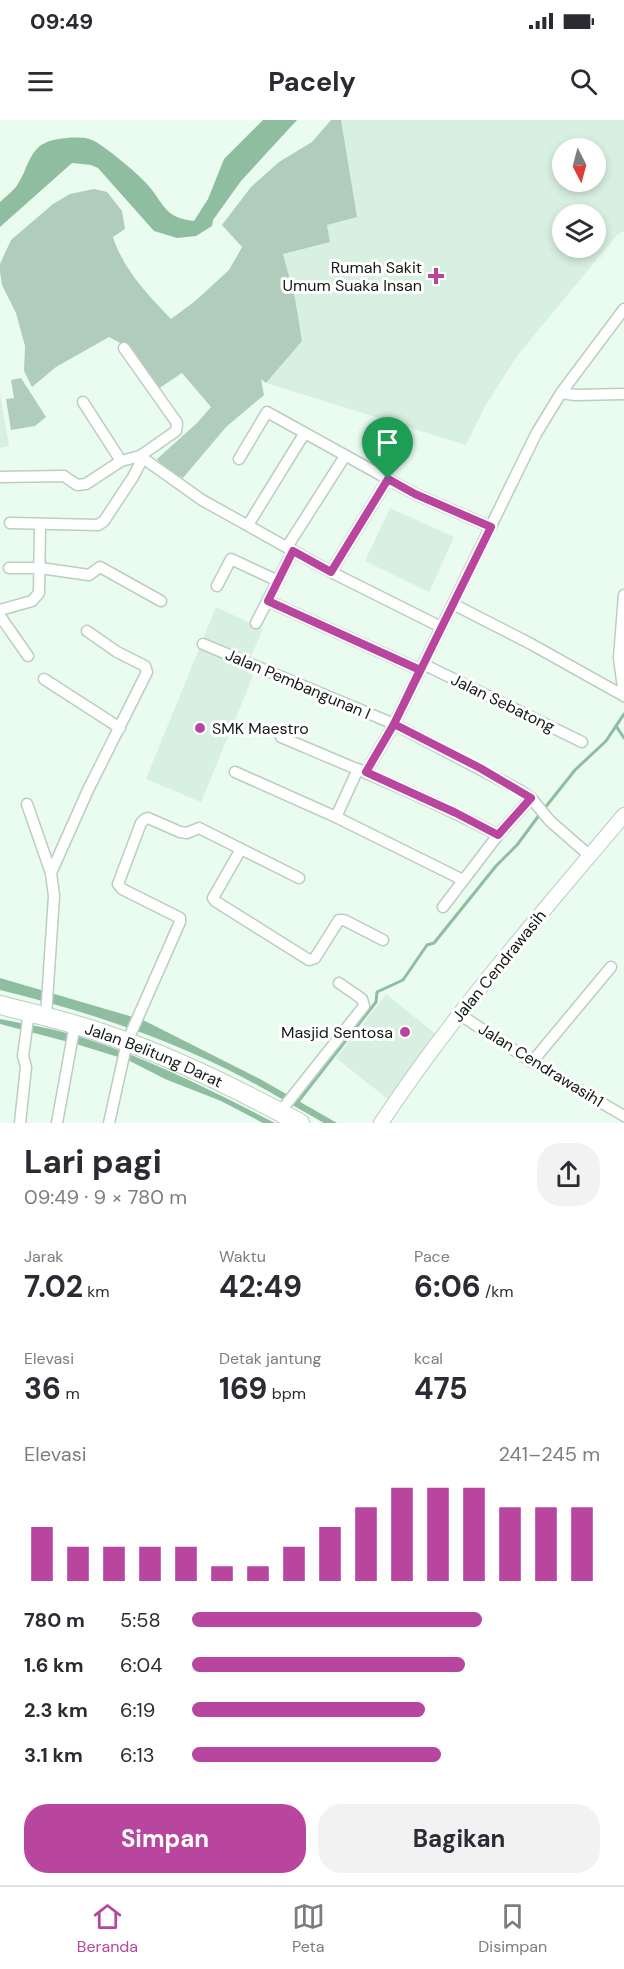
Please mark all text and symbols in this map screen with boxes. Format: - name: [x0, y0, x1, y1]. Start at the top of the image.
- text: 09:49: [30, 7, 93, 36]
- text: Pacely: [268, 64, 356, 99]
- icon: menu: [24, 65, 57, 98]
- icon: search: [567, 65, 600, 98]
- north arrow: [552, 138, 606, 192]
- map controls: [552, 138, 606, 258]
- button: layers: [552, 204, 606, 258]
- place label: Rumah Sakit Umum Suaka Insan: [283, 257, 422, 296]
- marker: Rumah Sakit Umum Suaka Insan: [427, 267, 445, 285]
- pin: [362, 417, 413, 479]
- icon: arrive: [371, 426, 404, 459]
- street label: Jalan Pembangunan I: [222, 644, 374, 724]
- street label: Jalan Sebatong: [448, 669, 558, 737]
- place label: SMK Maestro: [212, 718, 309, 739]
- marker: SMK Maestro: [193, 721, 207, 735]
- street label: Jalan Cendrawasih: [447, 906, 551, 1026]
- street label: Jalan Belitung Darat: [82, 1018, 226, 1092]
- street label: Jalan Cendrawasih1: [475, 1018, 607, 1112]
- place label: Masjid Sentosa: [281, 1022, 393, 1043]
- marker: Masjid Sentosa: [398, 1025, 412, 1039]
- text: Lari pagi: [24, 1140, 162, 1183]
- button: share: [537, 1143, 600, 1206]
- text: 09:49 · 9 × 780 m: [24, 1184, 187, 1210]
- text: Jarak: [24, 1246, 63, 1267]
- text: Waktu: [219, 1246, 266, 1267]
- text: Pace: [414, 1246, 450, 1267]
- text: 7.02: [24, 1267, 83, 1306]
- text: 42:49: [219, 1267, 302, 1306]
- text: 6:06: [414, 1267, 481, 1306]
- text: km: [83, 1281, 110, 1302]
- text: /km: [481, 1281, 514, 1302]
- text: Elevasi: [24, 1348, 74, 1369]
- text: Detak jantung: [219, 1348, 321, 1369]
- text: kcal: [414, 1348, 443, 1369]
- text: 36: [24, 1369, 61, 1408]
- text: 169: [219, 1369, 267, 1408]
- text: 475: [414, 1369, 468, 1408]
- text: m: [61, 1383, 80, 1404]
- text: bpm: [267, 1383, 306, 1404]
- text: Elevasi: [24, 1441, 86, 1467]
- text: 241–245 m: [498, 1441, 600, 1467]
- text: 780 m: [24, 1607, 85, 1633]
- text: 5:58: [120, 1607, 161, 1633]
- text: 1.6 km: [24, 1652, 83, 1678]
- text: 6:04: [120, 1652, 162, 1678]
- text: 2.3 km: [24, 1697, 88, 1723]
- text: 6:19: [120, 1697, 155, 1723]
- text: 3.1 km: [24, 1742, 83, 1768]
- text: 6:13: [120, 1742, 155, 1768]
- button: Simpan: [24, 1804, 306, 1873]
- button: Bagikan: [318, 1804, 600, 1873]
- tab: Beranda: [77, 1900, 138, 1957]
- tab: Peta: [292, 1900, 325, 1957]
- tab: Disimpan: [478, 1900, 547, 1957]

